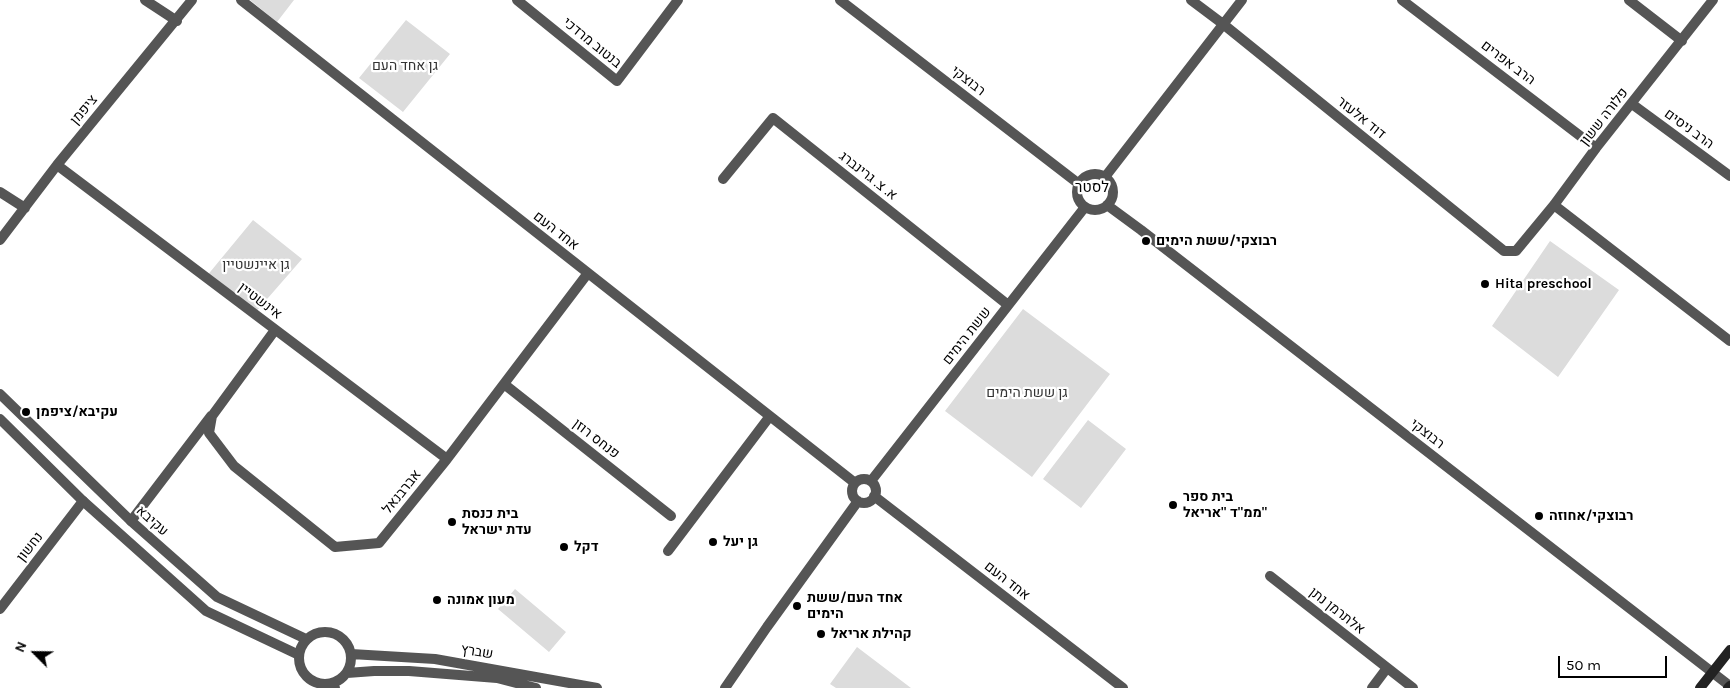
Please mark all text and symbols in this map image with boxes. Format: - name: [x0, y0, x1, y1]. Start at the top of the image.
- street label: בנטוב מרדכי: [559, 14, 625, 72]
- street label: הרב אפרים: [1478, 37, 1538, 89]
- park label: גן אחד העם: [372, 58, 438, 74]
- street label: רבוצקי: [947, 62, 989, 100]
- street label: פלורה ששון: [1576, 85, 1632, 149]
- street label: ציפמן: [67, 92, 101, 128]
- street label: דוד אלעזר: [1333, 93, 1389, 143]
- street label: הרב ניסים: [1661, 105, 1717, 153]
- street label: א. צ. גרינברג: [835, 148, 901, 204]
- district label: לסטר: [1075, 179, 1109, 197]
- street label: אחד העם: [530, 208, 582, 254]
- place label: רבוצקי/ששת הימים: [1156, 233, 1277, 249]
- marker: רבוצקי/ששת הימים: [1140, 235, 1152, 247]
- park label: גן איינשטיין: [222, 257, 290, 273]
- place label: Hita preschool: [1495, 276, 1592, 292]
- marker: Hita preschool: [1479, 278, 1491, 290]
- street label: אינשטיין: [235, 279, 285, 323]
- street label: ששת הימים: [939, 304, 995, 368]
- park label: גן ששת הימים: [986, 385, 1068, 401]
- place label: עקיבא/ציפמן: [36, 404, 118, 420]
- marker: עקיבא/ציפמן: [20, 406, 32, 418]
- street label: רבוצקי: [1406, 415, 1448, 453]
- street label: פנחס רוזן: [569, 416, 623, 462]
- street label: אברבנאל: [379, 467, 425, 517]
- place label: בית ספר ממ"ד "אריאל": [1183, 489, 1267, 522]
- marker: בית ספר ממ"ד "אריאל": [1167, 499, 1179, 511]
- street label: עקיבא: [132, 502, 172, 540]
- place label: בית כנסת עדת ישראל: [462, 506, 532, 538]
- place label: רבוצקי/אחוזה: [1549, 508, 1633, 524]
- marker: רבוצקי/אחוזה: [1533, 510, 1545, 522]
- marker: בית כנסת עדת ישראל: [446, 516, 458, 528]
- street label: נחשון: [13, 529, 47, 565]
- place label: גן יעל: [723, 534, 758, 550]
- marker: גן יעל: [707, 536, 719, 548]
- place label: דקל: [574, 539, 599, 555]
- marker: דקל: [558, 541, 570, 553]
- street label: אחד העם: [981, 558, 1033, 604]
- street label: אלתרמן נתן: [1306, 584, 1368, 638]
- place label: אחד העם/ששת הימים: [807, 590, 903, 622]
- place label: מעון אמונה: [447, 592, 515, 608]
- marker: מעון אמונה: [431, 594, 443, 606]
- marker: אחד העם/ששת הימים: [791, 600, 803, 612]
- place label: קהילת אריאל: [831, 626, 912, 642]
- north arrow: [10, 628, 60, 678]
- marker: קהילת אריאל: [815, 628, 827, 640]
- text: N: [11, 639, 31, 655]
- street label: שברץ: [459, 641, 495, 663]
- scale bar: [1560, 646, 1669, 678]
- text: 50 m: [1566, 656, 1601, 674]

